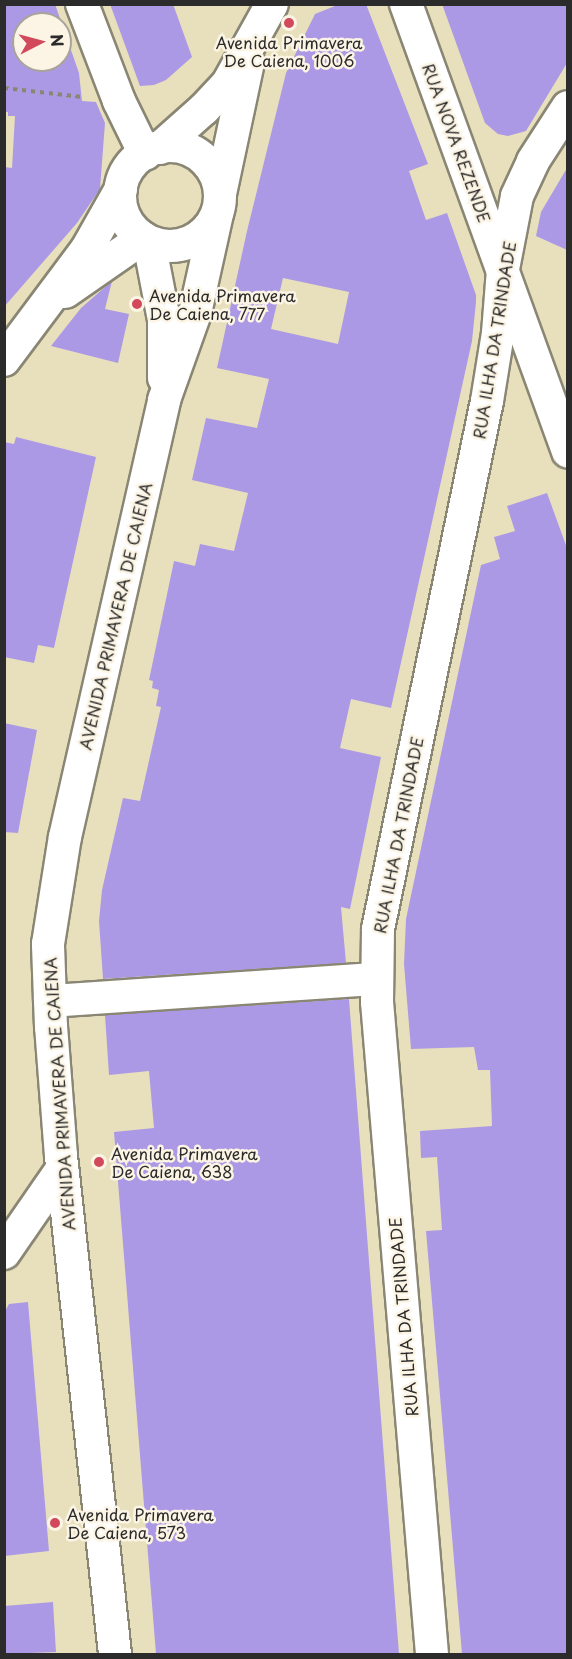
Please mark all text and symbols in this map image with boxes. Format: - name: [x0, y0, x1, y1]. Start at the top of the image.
- north arrow: [12, 12, 72, 72]
- marker: Avenida Primavera De Caiena, 1006: [282, 16, 296, 30]
- place label: Avenida Primavera De Caiena, 1006: [216, 32, 362, 70]
- text: N: [45, 33, 71, 48]
- street label: RUA NOVA REZENDE: [419, 60, 495, 226]
- street label: RUA ILHA DA TRINDADE: [469, 239, 519, 441]
- place label: Avenida Primavera De Caiena, 777: [149, 285, 294, 323]
- marker: Avenida Primavera De Caiena, 777: [130, 297, 144, 311]
- street label: AVENIDA PRIMAVERA DE CAIENA: [75, 481, 155, 751]
- street label: RUA ILHA DA TRINDADE: [369, 735, 427, 935]
- street label: AVENIDA PRIMAVERA DE CAIENA: [40, 957, 78, 1231]
- place label: Avenida Primavera De Caiena, 638: [111, 1143, 256, 1181]
- marker: Avenida Primavera De Caiena, 638: [92, 1155, 106, 1169]
- street label: RUA ILHA DA TRINDADE: [385, 1216, 421, 1418]
- place label: Avenida Primavera De Caiena, 573: [67, 1504, 212, 1542]
- marker: Avenida Primavera De Caiena, 573: [48, 1516, 62, 1530]

